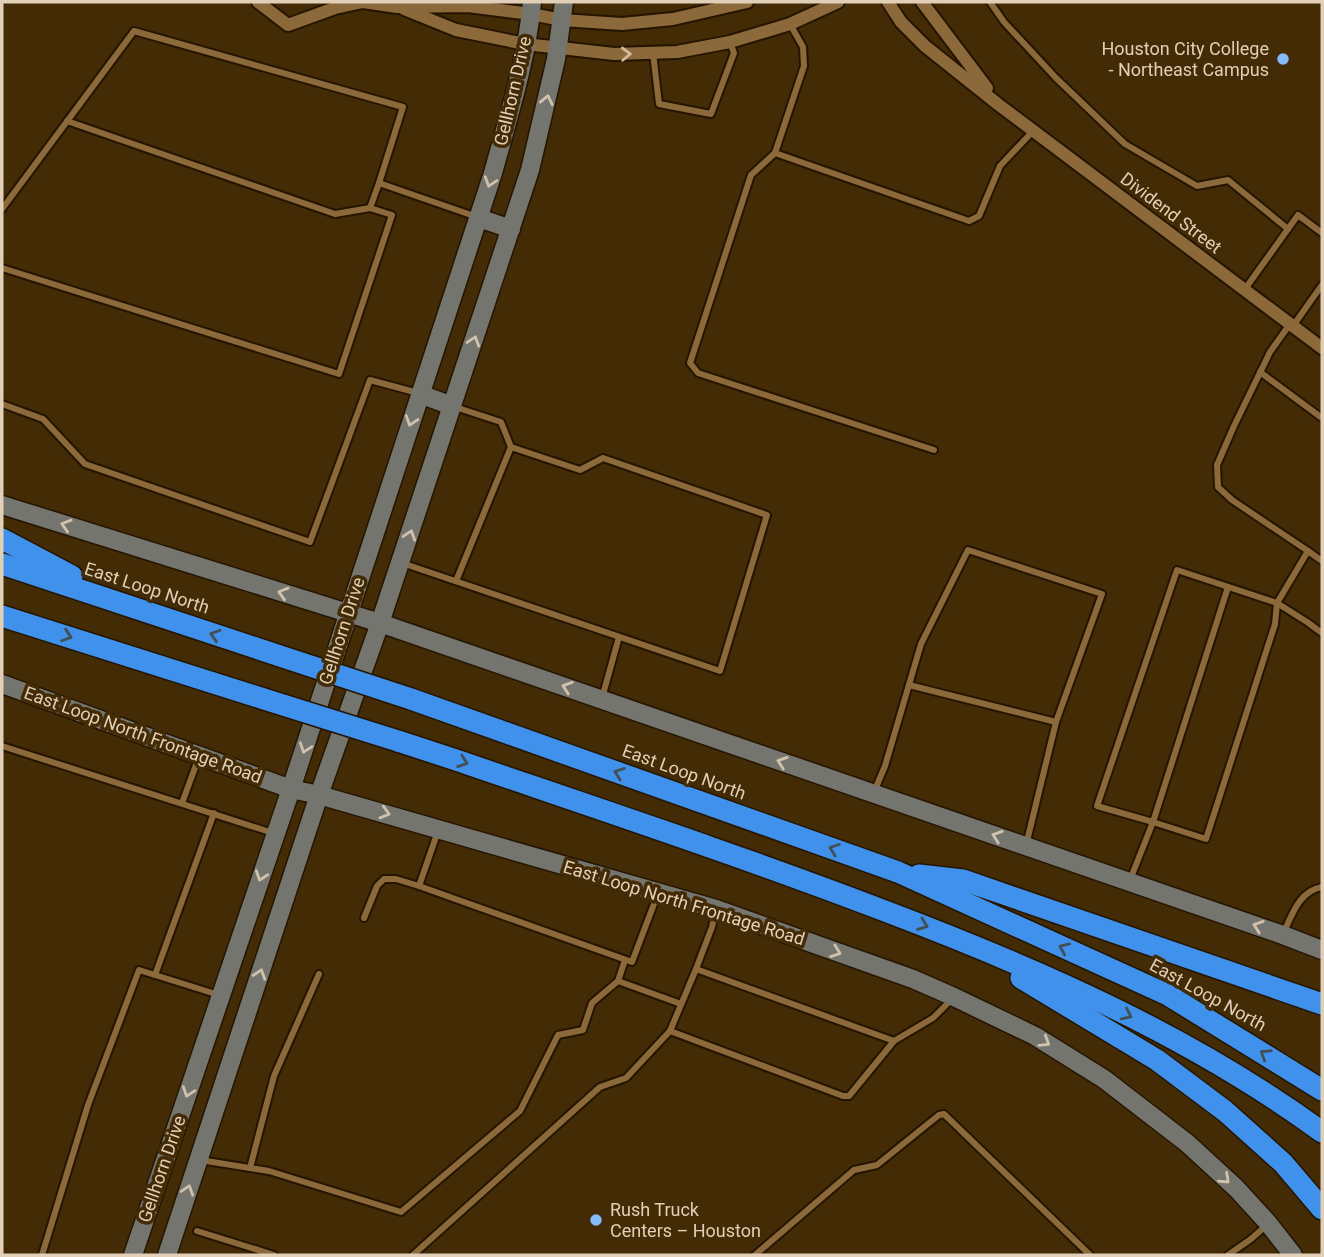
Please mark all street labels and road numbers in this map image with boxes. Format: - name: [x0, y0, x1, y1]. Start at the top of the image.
- street label: Gellhorn Drive: [490, 34, 535, 148]
- street label: Dividend Street: [1117, 168, 1226, 257]
- street label: East Loop North: [82, 557, 212, 618]
- street label: Gellhorn Drive: [314, 574, 369, 687]
- street label: East Loop North Frontage Road: [21, 682, 265, 787]
- street label: East Loop North: [620, 739, 749, 804]
- street label: East Loop North Frontage Road: [561, 856, 807, 949]
- street label: East Loop North: [1146, 954, 1270, 1035]
- street label: Gellhorn Drive: [133, 1113, 190, 1225]

